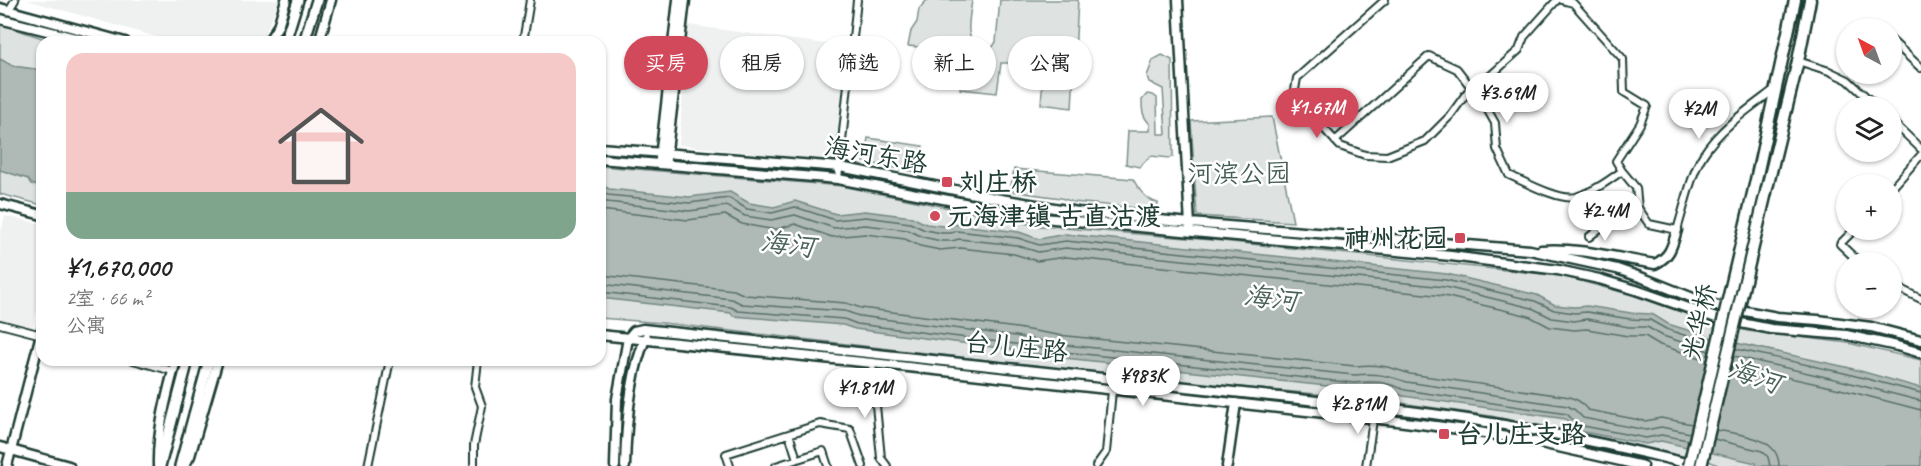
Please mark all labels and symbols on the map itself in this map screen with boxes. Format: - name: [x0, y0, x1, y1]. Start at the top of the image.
- north arrow: [1836, 18, 1902, 84]
- pin: ¥3.69M: [1458, 73, 1556, 124]
- pin: ¥1.67M: [1268, 88, 1366, 139]
- pin: ¥2M: [1670, 89, 1728, 140]
- street label: 海河东路: [822, 130, 930, 180]
- park label: 河滨公园: [1187, 157, 1291, 190]
- place label: 刘庄桥: [959, 166, 1037, 199]
- marker: 刘庄桥: [940, 175, 954, 189]
- pin: ¥2.4M: [1563, 191, 1647, 242]
- place label: 元海津镇 古直沽渡: [947, 200, 1161, 233]
- marker: 元海津镇 古直沽渡: [928, 209, 942, 223]
- place label: 神州花园: [1344, 222, 1448, 255]
- water label: 海河: [759, 224, 821, 265]
- marker: 神州花园: [1453, 231, 1467, 245]
- water label: 海河: [1242, 278, 1304, 319]
- street label: 光华桥: [1674, 280, 1724, 364]
- street label: 台儿庄路: [963, 325, 1069, 369]
- water label: 海河: [1724, 351, 1790, 402]
- pin: ¥983K: [1101, 356, 1185, 407]
- pin: ¥1.81M: [816, 368, 914, 419]
- pin: ¥2.81M: [1309, 384, 1407, 435]
- place label: 台儿庄支路: [1456, 418, 1586, 451]
- marker: 台儿庄支路: [1437, 427, 1451, 441]

